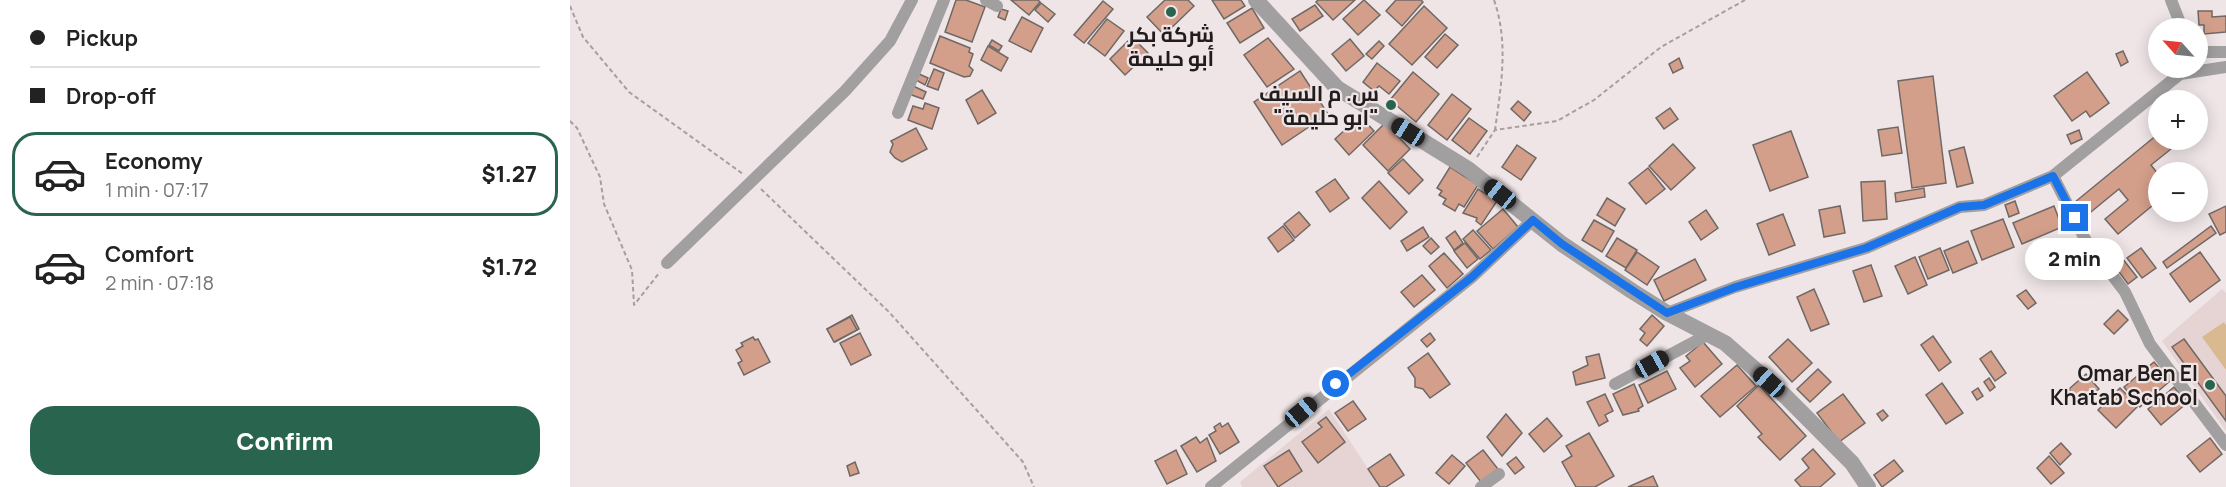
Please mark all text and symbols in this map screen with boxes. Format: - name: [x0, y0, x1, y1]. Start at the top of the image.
- marker: شركة بكر أبو حليمة: [1164, 5, 1178, 19]
- north arrow: [2148, 18, 2208, 78]
- map controls: [2148, 18, 2208, 222]
- place label: شركة بكر أبو حليمة: [1127, 20, 1214, 72]
- text: Pickup: [66, 23, 138, 53]
- place label: س. م السيف "ابو حليمة": [1259, 79, 1379, 131]
- text: Drop-off: [66, 81, 156, 111]
- button: +: [2148, 90, 2208, 150]
- marker: س. م السيف "ابو حليمة": [1384, 98, 1398, 112]
- car: [1388, 115, 1428, 149]
- text: Economy: [105, 146, 203, 176]
- icon: car: [33, 147, 87, 201]
- text: $1.27: [481, 159, 537, 189]
- button: −: [2148, 162, 2208, 222]
- text: 1 min · 07:17: [105, 176, 209, 203]
- car: [1480, 176, 1520, 212]
- route end: [2061, 204, 2088, 231]
- text: Comfort: [105, 239, 194, 269]
- callout: 2 min: [2026, 239, 2125, 281]
- icon: car: [33, 240, 87, 294]
- text: 2 min: [2048, 245, 2101, 272]
- text: $1.72: [481, 252, 537, 282]
- text: 2 min · 07:18: [105, 269, 214, 296]
- car: [1632, 347, 1672, 381]
- place label: Omar Ben El Khatab School: [2050, 359, 2198, 411]
- car: [1750, 363, 1788, 401]
- route start: [1322, 370, 1349, 397]
- marker: Omar Ben El Khatab School: [2203, 378, 2217, 392]
- car: [1281, 394, 1321, 430]
- button: Confirm: [30, 406, 540, 475]

